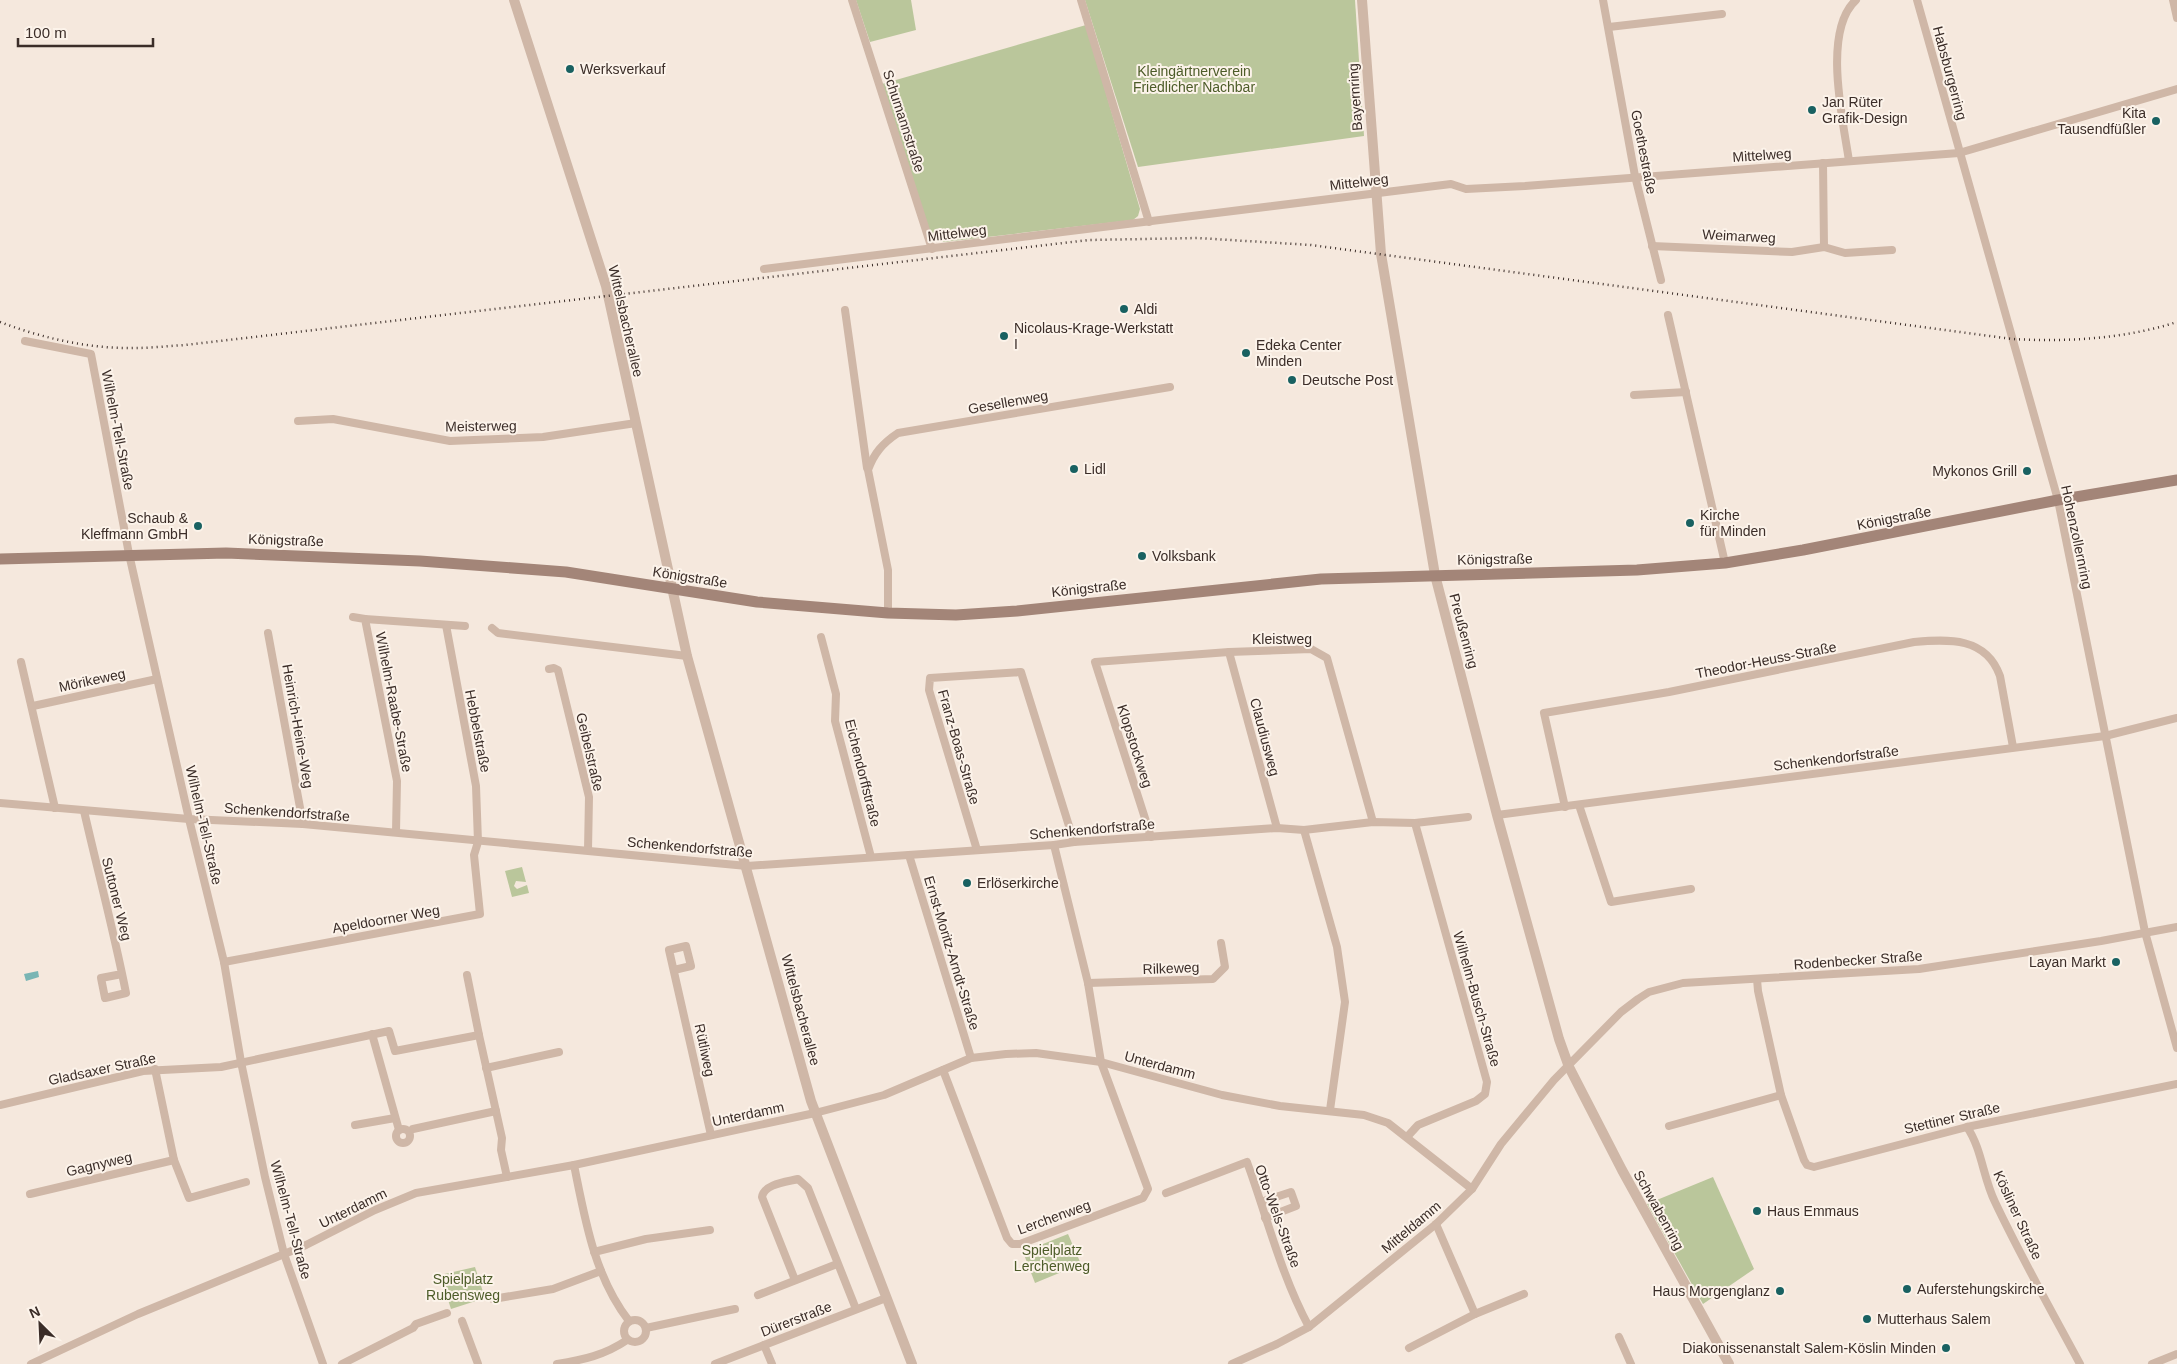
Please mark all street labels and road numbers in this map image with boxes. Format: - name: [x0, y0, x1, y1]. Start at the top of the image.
- street label: Habsburgerring: [1930, 24, 1970, 122]
- street label: Bayernring: [1345, 63, 1365, 131]
- street label: Schumannstraße: [880, 68, 928, 174]
- street label: Goethestraße: [1628, 108, 1660, 196]
- street label: Mittelweg: [1732, 145, 1792, 165]
- street label: Mittelweg: [1329, 170, 1389, 194]
- street label: Mittelweg: [927, 221, 987, 245]
- street label: Weimarweg: [1702, 226, 1776, 246]
- street label: Wittelsbacherallee: [605, 263, 647, 379]
- street label: Wilhelm-Tell-Straße: [98, 369, 138, 492]
- street label: Gesellenweg: [967, 387, 1049, 417]
- street label: Meisterweg: [445, 417, 517, 435]
- street label: Hohenzollernring: [2058, 484, 2096, 590]
- street label: Königstraße: [1855, 503, 1933, 533]
- street label: Königstraße: [248, 531, 324, 549]
- street label: Königstraße: [1457, 550, 1533, 568]
- street label: Königstraße: [651, 563, 729, 591]
- street label: Königstraße: [1051, 576, 1128, 600]
- street label: Preußenring: [1446, 592, 1482, 670]
- street label: Wilhelm-Raabe-Straße: [373, 631, 415, 774]
- street label: Kleistweg: [1252, 631, 1312, 647]
- street label: Theodor-Heuss-Straße: [1694, 638, 1838, 682]
- street label: Heinrich-Heine-Weg: [279, 663, 317, 789]
- street label: Mörikeweg: [57, 665, 127, 695]
- street label: Hebbelstraße: [462, 688, 494, 774]
- street label: Franz-Boas-Straße: [935, 688, 983, 807]
- street label: Claudiusweg: [1247, 696, 1283, 778]
- street label: Klopstockweg: [1114, 702, 1156, 790]
- street label: Geibelstraße: [573, 711, 607, 793]
- street label: Eichendorffstraße: [842, 718, 884, 829]
- street label: Schenkendorfstraße: [1772, 742, 1900, 774]
- street label: Wilhelm-Tell-Straße: [182, 764, 226, 887]
- street label: Schenkendorfstraße: [224, 800, 351, 824]
- street label: Schenkendorfstraße: [1029, 816, 1156, 842]
- street label: Schenkendorfstraße: [627, 834, 754, 860]
- street label: Suttoner Weg: [99, 856, 135, 942]
- street label: Ernst-Moritz-Arndt-Straße: [921, 874, 983, 1032]
- street label: Apeldoorner Weg: [331, 902, 441, 936]
- street label: Wilhelm-Busch-Straße: [1450, 929, 1504, 1069]
- street label: Rodenbecker Straße: [1793, 947, 1923, 972]
- street label: Wittelsbacherallee: [778, 953, 824, 1068]
- street label: Rilkeweg: [1142, 959, 1200, 977]
- street label: Rütliweg: [692, 1022, 718, 1078]
- street label: Unterdamm: [1123, 1048, 1197, 1082]
- street label: Gladsaxer Straße: [47, 1050, 158, 1088]
- street label: Unterdamm: [711, 1099, 785, 1129]
- street label: Stettiner Straße: [1902, 1099, 2002, 1137]
- street label: Gagnyweg: [65, 1149, 133, 1179]
- street label: Wilhelm-Tell-Straße: [267, 1159, 315, 1281]
- street label: Otto-Wels-Straße: [1252, 1162, 1304, 1270]
- street label: Schwabenring: [1630, 1167, 1688, 1253]
- street label: Kösliner Straße: [1990, 1168, 2046, 1262]
- street label: Unterdamm: [317, 1185, 389, 1231]
- street label: Lerchenweg: [1015, 1196, 1093, 1238]
- street label: Mitteldamm: [1378, 1198, 1444, 1256]
- street label: Dürerstraße: [758, 1298, 834, 1340]

